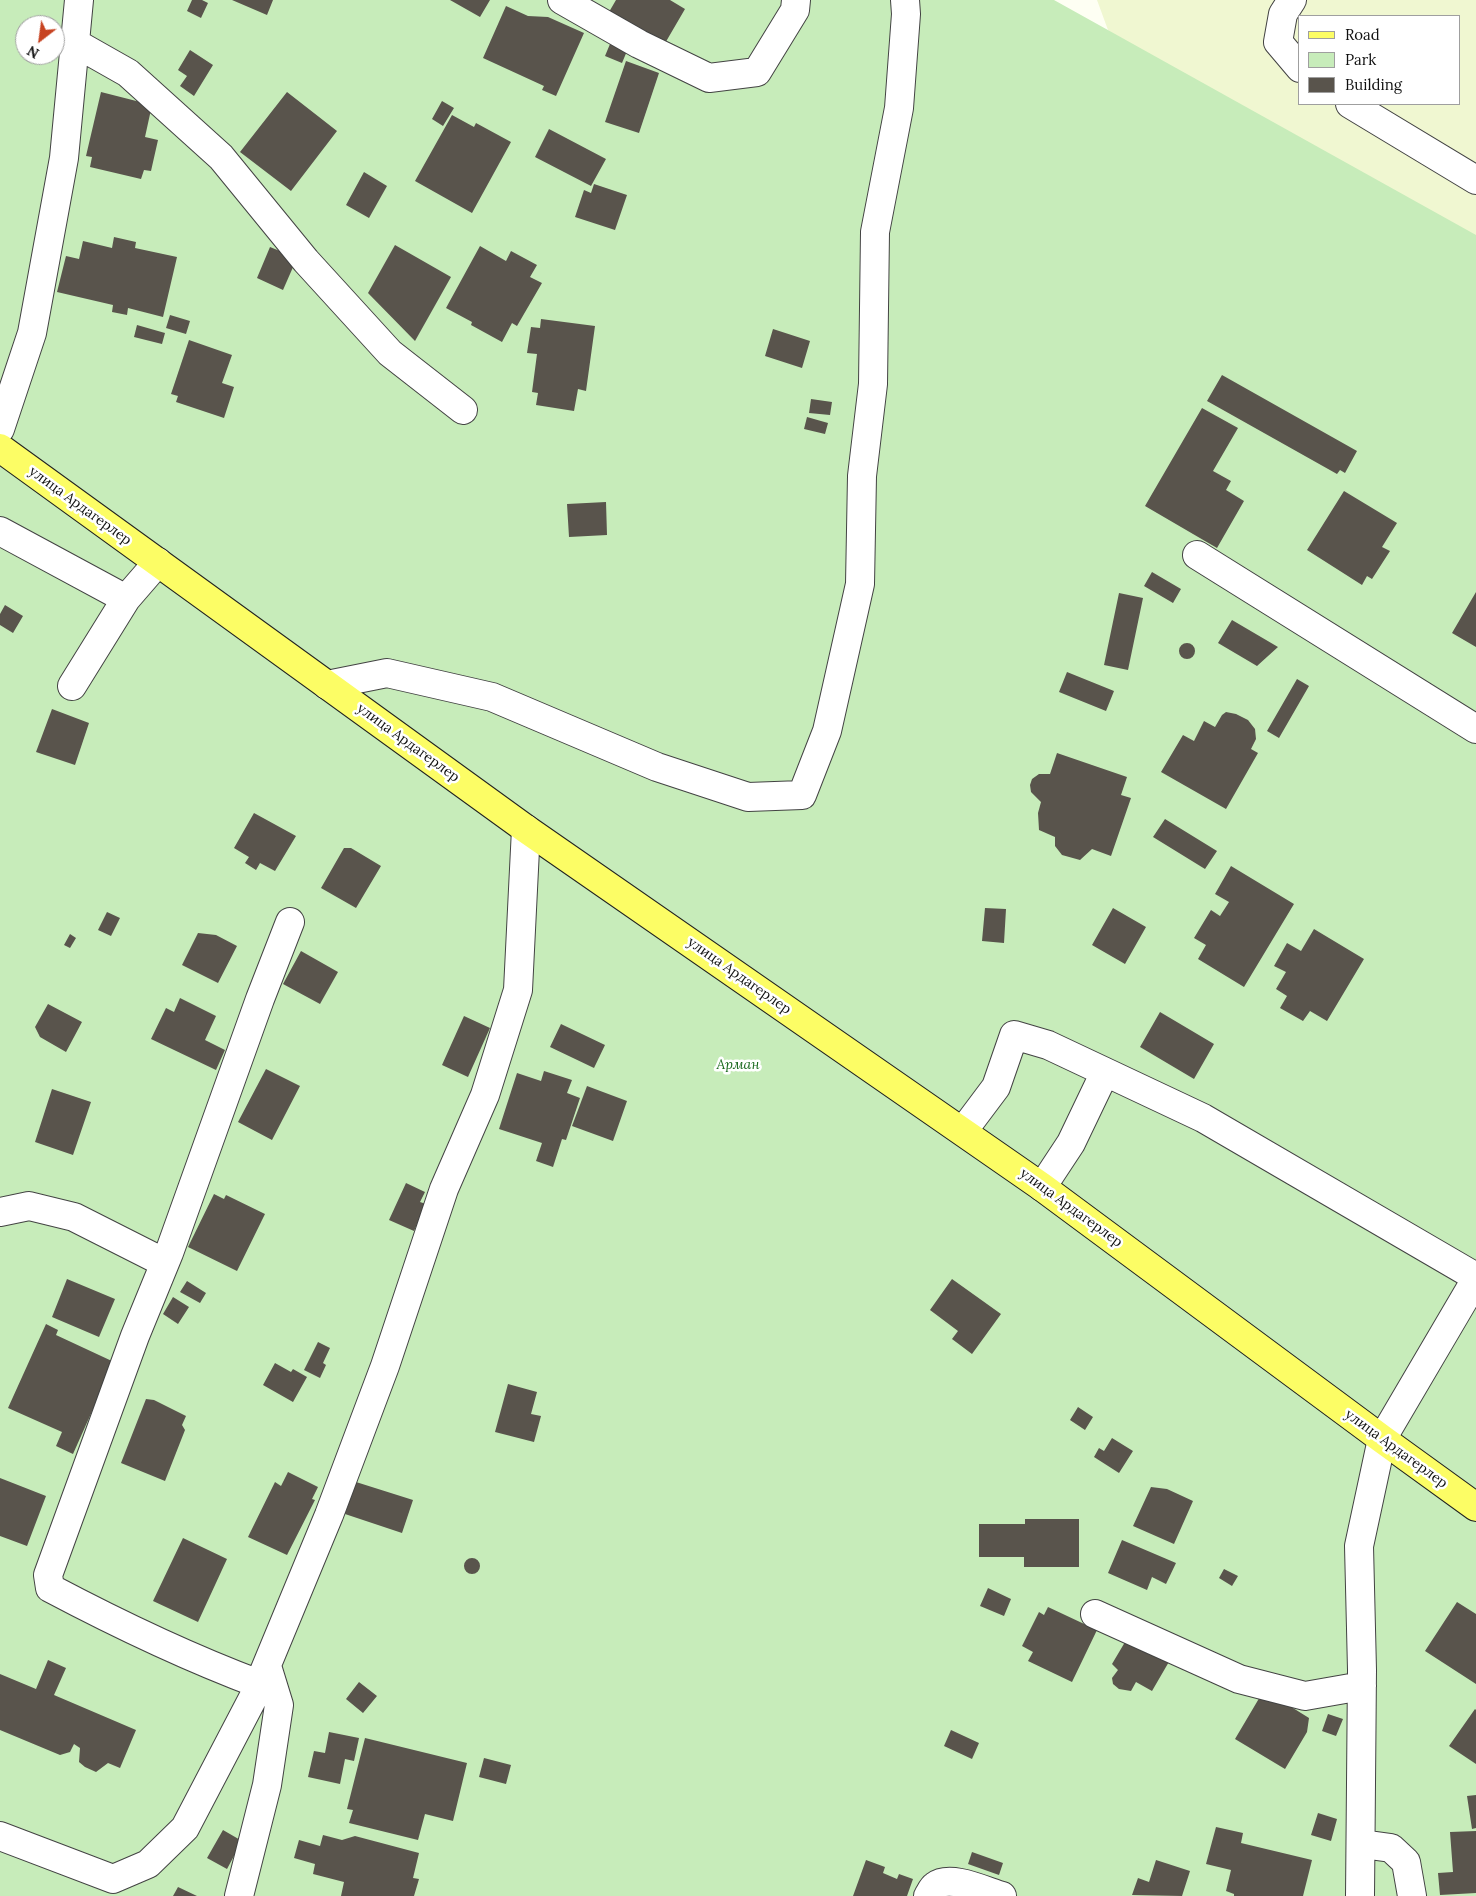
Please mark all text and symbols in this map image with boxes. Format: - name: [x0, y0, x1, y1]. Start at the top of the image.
- north arrow: [15, 15, 65, 65]
- legend: [1298, 15, 1461, 105]
- text: Road: [1345, 25, 1380, 44]
- text: N: [24, 42, 42, 63]
- text: Park: [1345, 50, 1376, 69]
- text: Building: [1345, 75, 1402, 94]
- street label: улица Ардагерлер: [25, 463, 135, 549]
- street label: улица Ардагерлер: [353, 700, 463, 786]
- street label: улица Ардагерлер: [684, 934, 794, 1018]
- park label: Арман: [716, 1057, 760, 1073]
- street label: улица Ардагерлер: [1016, 1165, 1126, 1251]
- street label: улица Ардагерлер: [1341, 1406, 1451, 1492]

